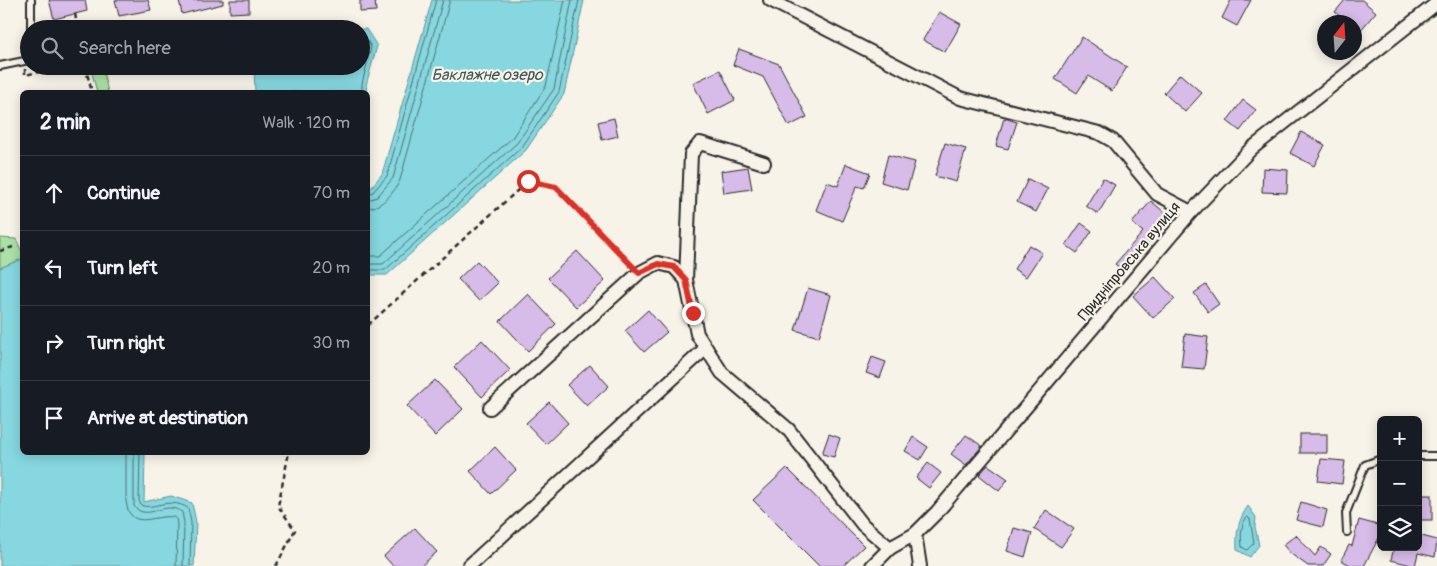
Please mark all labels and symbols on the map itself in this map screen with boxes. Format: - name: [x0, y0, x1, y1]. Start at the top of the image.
- north arrow: [1317, 15, 1362, 60]
- water label: Баклажне озеро: [431, 65, 544, 85]
- route start: [517, 170, 540, 193]
- street label: Придніпровська вулиця: [1074, 198, 1185, 325]
- route end: [682, 302, 705, 325]

